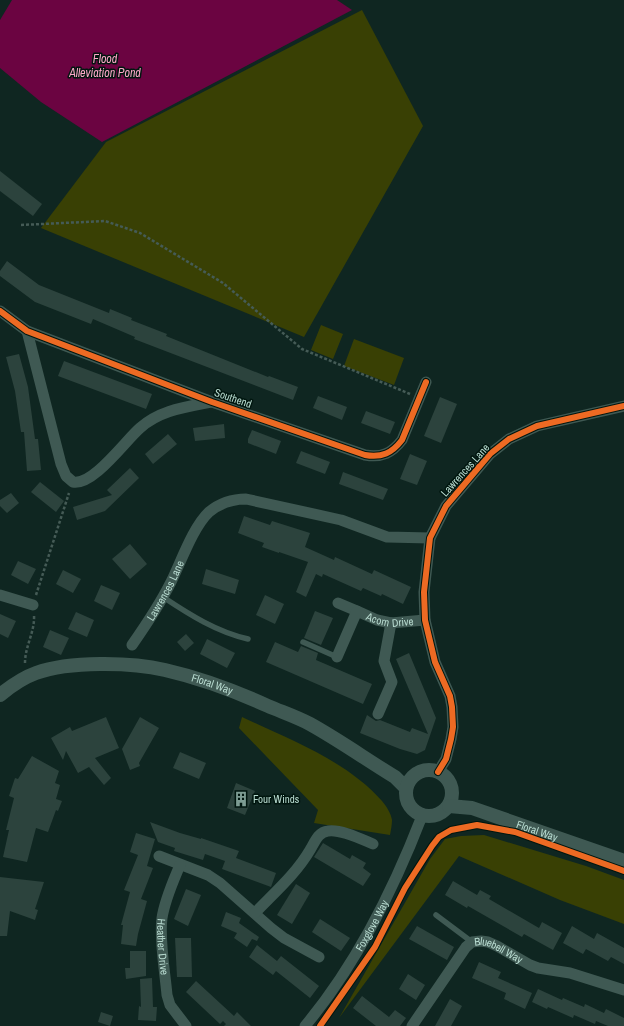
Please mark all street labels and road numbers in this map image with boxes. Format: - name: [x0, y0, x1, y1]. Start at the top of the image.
- street label: Southend: [212, 385, 254, 411]
- street label: Lawrences Lane: [438, 441, 492, 499]
- street label: Lawrences Lane: [143, 558, 187, 623]
- street label: Acorn Drive: [363, 609, 414, 630]
- street label: Floral Way: [190, 670, 235, 698]
- street label: Floral Way: [515, 817, 560, 845]
- street label: Foxglove Way: [352, 897, 392, 954]
- street label: Heather Drive: [154, 918, 172, 976]
- street label: Bluebell Way: [473, 934, 526, 967]

